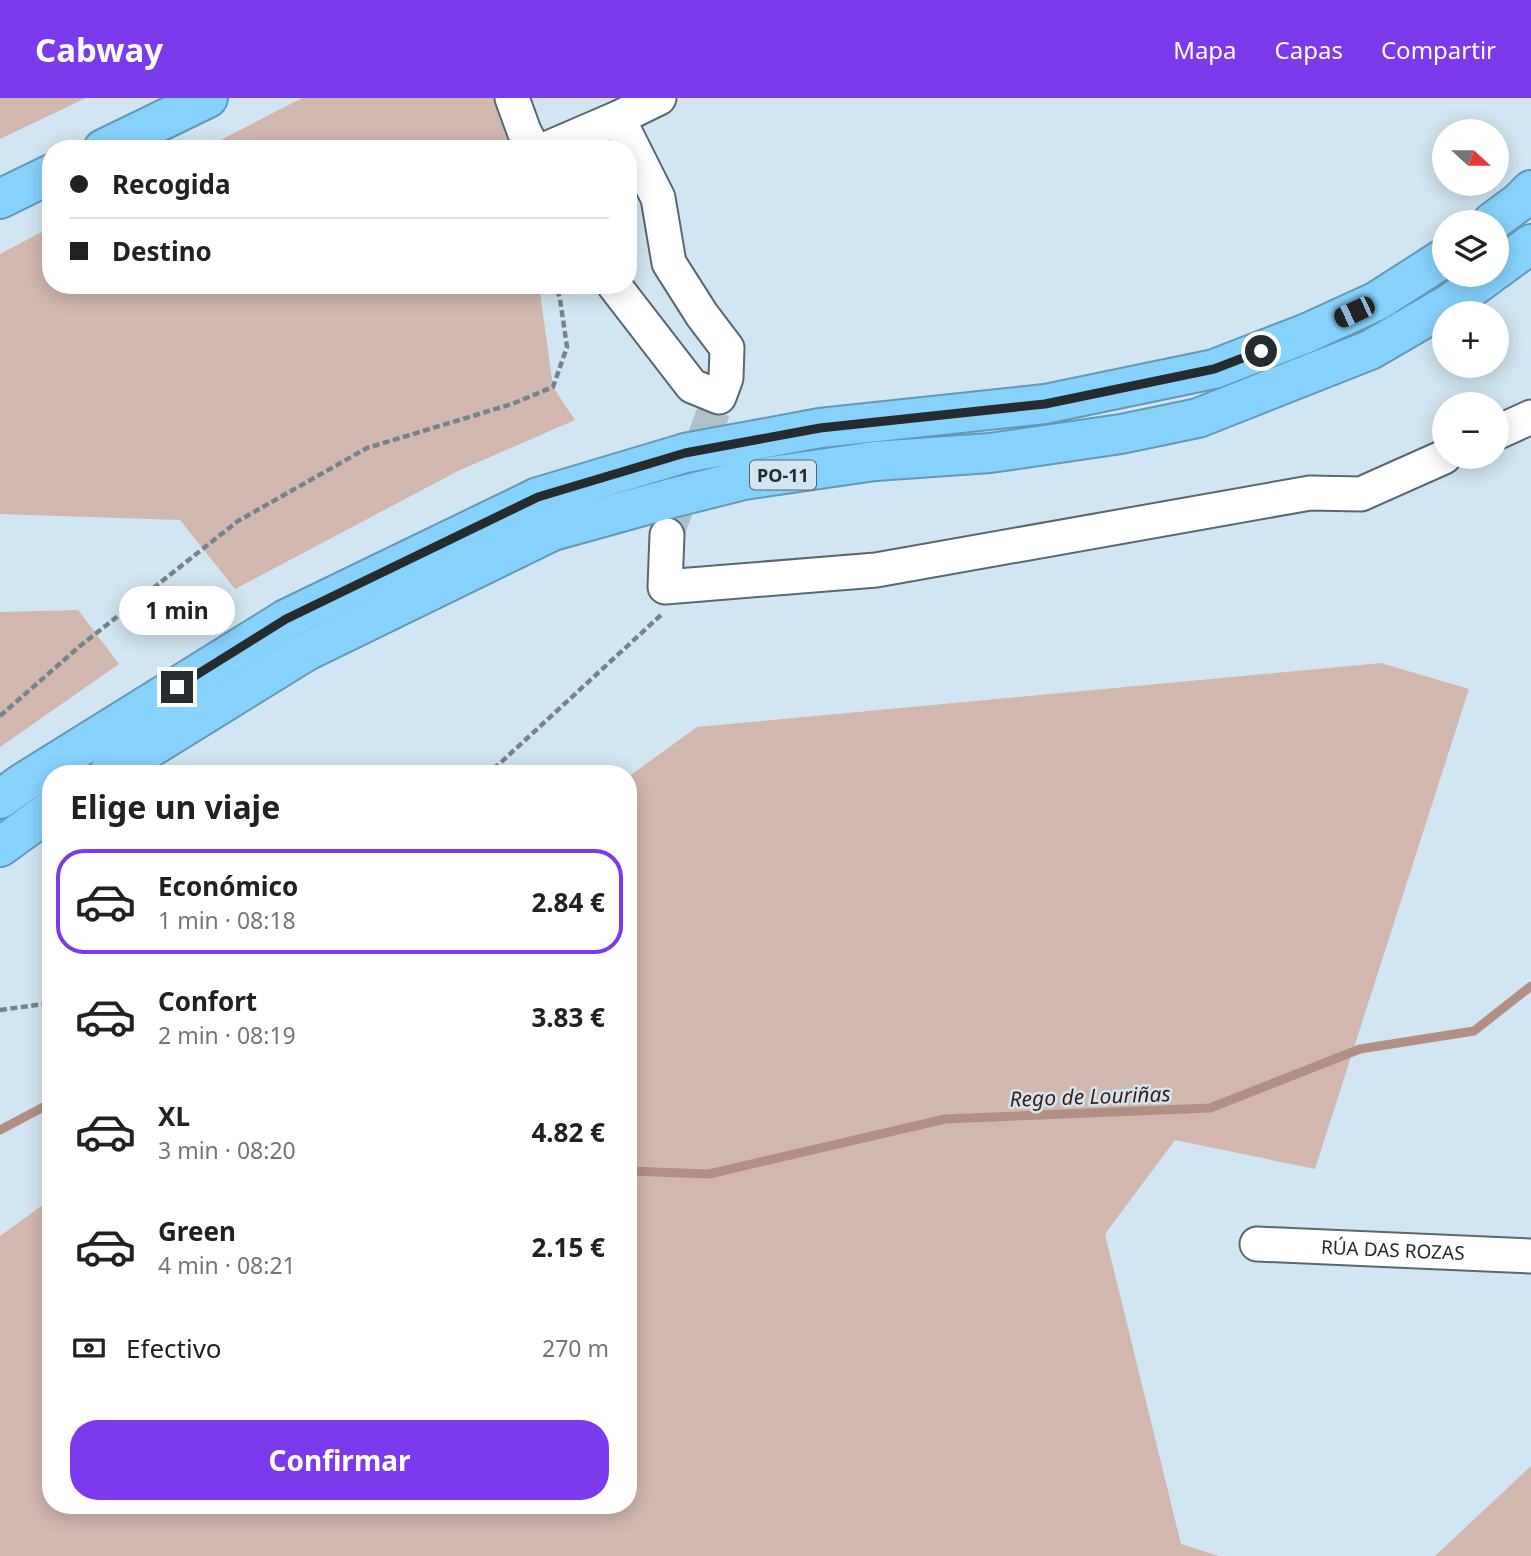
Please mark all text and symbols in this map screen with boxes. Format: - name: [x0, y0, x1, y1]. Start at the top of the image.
- text: Cabway: [35, 27, 163, 72]
- text: Mapa: [1173, 33, 1237, 66]
- text: Capas: [1275, 33, 1343, 66]
- text: Compartir: [1381, 33, 1496, 66]
- north arrow: [1432, 119, 1508, 196]
- map controls: [1432, 119, 1509, 469]
- text: Recogida: [112, 166, 230, 202]
- button: layers: [1432, 210, 1509, 287]
- text: Destino: [112, 233, 212, 269]
- car: [1331, 294, 1378, 330]
- button: +: [1432, 301, 1509, 378]
- route start: [1245, 335, 1277, 367]
- button: −: [1432, 392, 1509, 469]
- road number: PO-11: [750, 460, 816, 489]
- callout: 1 min: [119, 586, 235, 634]
- text: 1 min: [145, 594, 209, 626]
- route end: [161, 671, 193, 703]
- text: Elige un viaje: [70, 785, 280, 828]
- text: Económico: [158, 868, 298, 904]
- icon: car: [74, 870, 137, 933]
- text: 2.84 €: [531, 884, 605, 920]
- text: 1 min · 08:18: [158, 904, 296, 936]
- text: Confort: [158, 983, 257, 1019]
- icon: car: [74, 985, 137, 1048]
- text: 3.83 €: [531, 999, 605, 1035]
- text: 2 min · 08:19: [158, 1019, 296, 1051]
- water label: Rego de Louriñas: [1009, 1079, 1171, 1113]
- text: XL: [158, 1098, 190, 1134]
- icon: car: [74, 1100, 137, 1163]
- text: 4.82 €: [531, 1114, 605, 1150]
- text: 3 min · 08:20: [158, 1134, 296, 1166]
- text: Green: [158, 1213, 236, 1249]
- icon: car: [74, 1215, 137, 1278]
- text: 2.15 €: [531, 1229, 605, 1265]
- street label: RÚA DAS ROZAS: [1321, 1234, 1465, 1266]
- text: 4 min · 08:21: [158, 1249, 296, 1281]
- icon: cash: [70, 1329, 108, 1367]
- text: Efectivo: [126, 1330, 222, 1366]
- text: 270 m: [542, 1332, 609, 1364]
- button: Confirmar: [70, 1420, 609, 1500]

